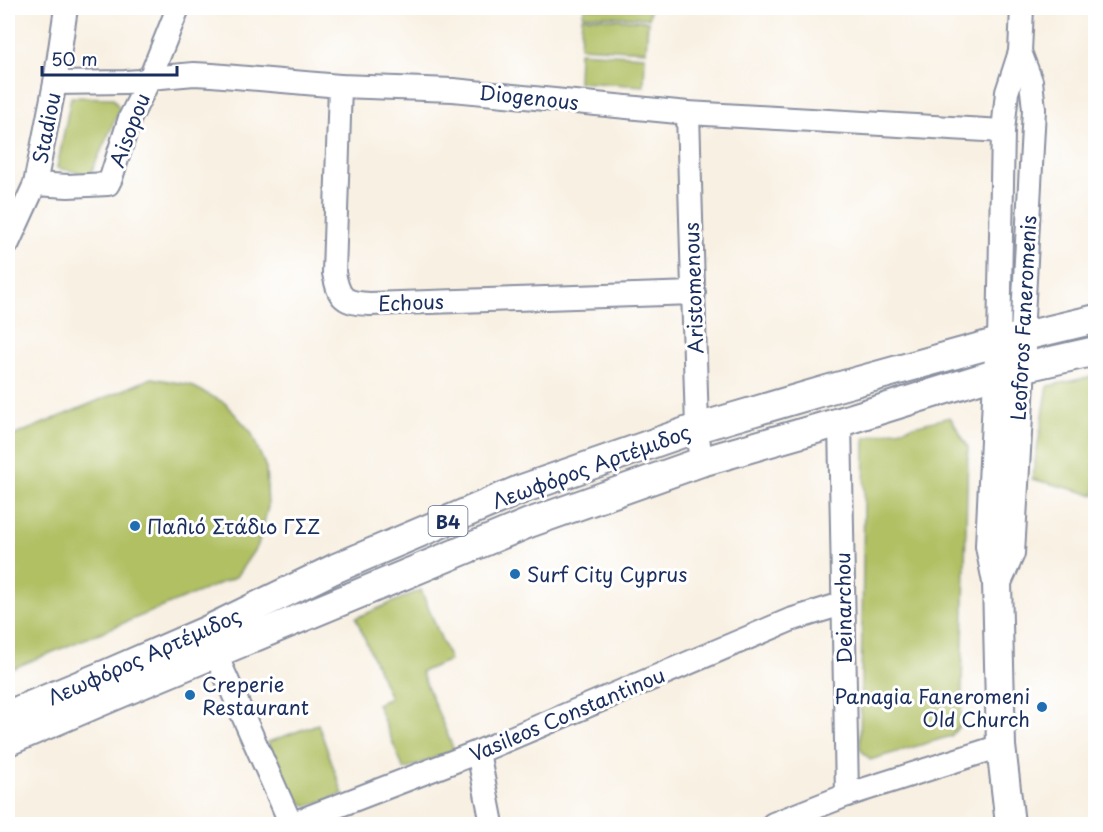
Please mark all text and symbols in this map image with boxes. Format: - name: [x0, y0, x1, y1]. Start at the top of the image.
- scale bar: [42, 39, 177, 77]
- text: 50 m: [51, 45, 98, 72]
- street label: Diogenous: [478, 77, 580, 117]
- street label: Aisopou: [101, 89, 157, 171]
- street label: Stadiou: [24, 90, 68, 166]
- street label: Leoforos Faneromenis: [1003, 215, 1043, 421]
- street label: Aristomenous: [676, 222, 710, 354]
- street label: Echous: [378, 286, 444, 318]
- street label: Λεωφόρος Αρτέμιδος: [488, 416, 694, 516]
- road number: B4: [428, 506, 468, 536]
- place label: Παλιό Στάδιο ΓΣΖ: [147, 511, 320, 541]
- marker: Παλιό Στάδιο ΓΣΖ: [128, 519, 142, 533]
- street label: Deinarchou: [827, 552, 859, 664]
- place label: Surf City Cyprus: [527, 559, 687, 589]
- marker: Surf City Cyprus: [508, 567, 522, 581]
- street label: Λεωφόρος Αρτέμιδος: [42, 600, 246, 712]
- street label: Vasileos Constantinou: [465, 659, 669, 769]
- place label: Creperie Restaurant: [202, 669, 309, 722]
- place label: Panagia Faneromeni Old Church: [834, 681, 1030, 734]
- marker: Creperie Restaurant: [183, 688, 197, 702]
- marker: Panagia Faneromeni Old Church: [1035, 700, 1049, 714]

